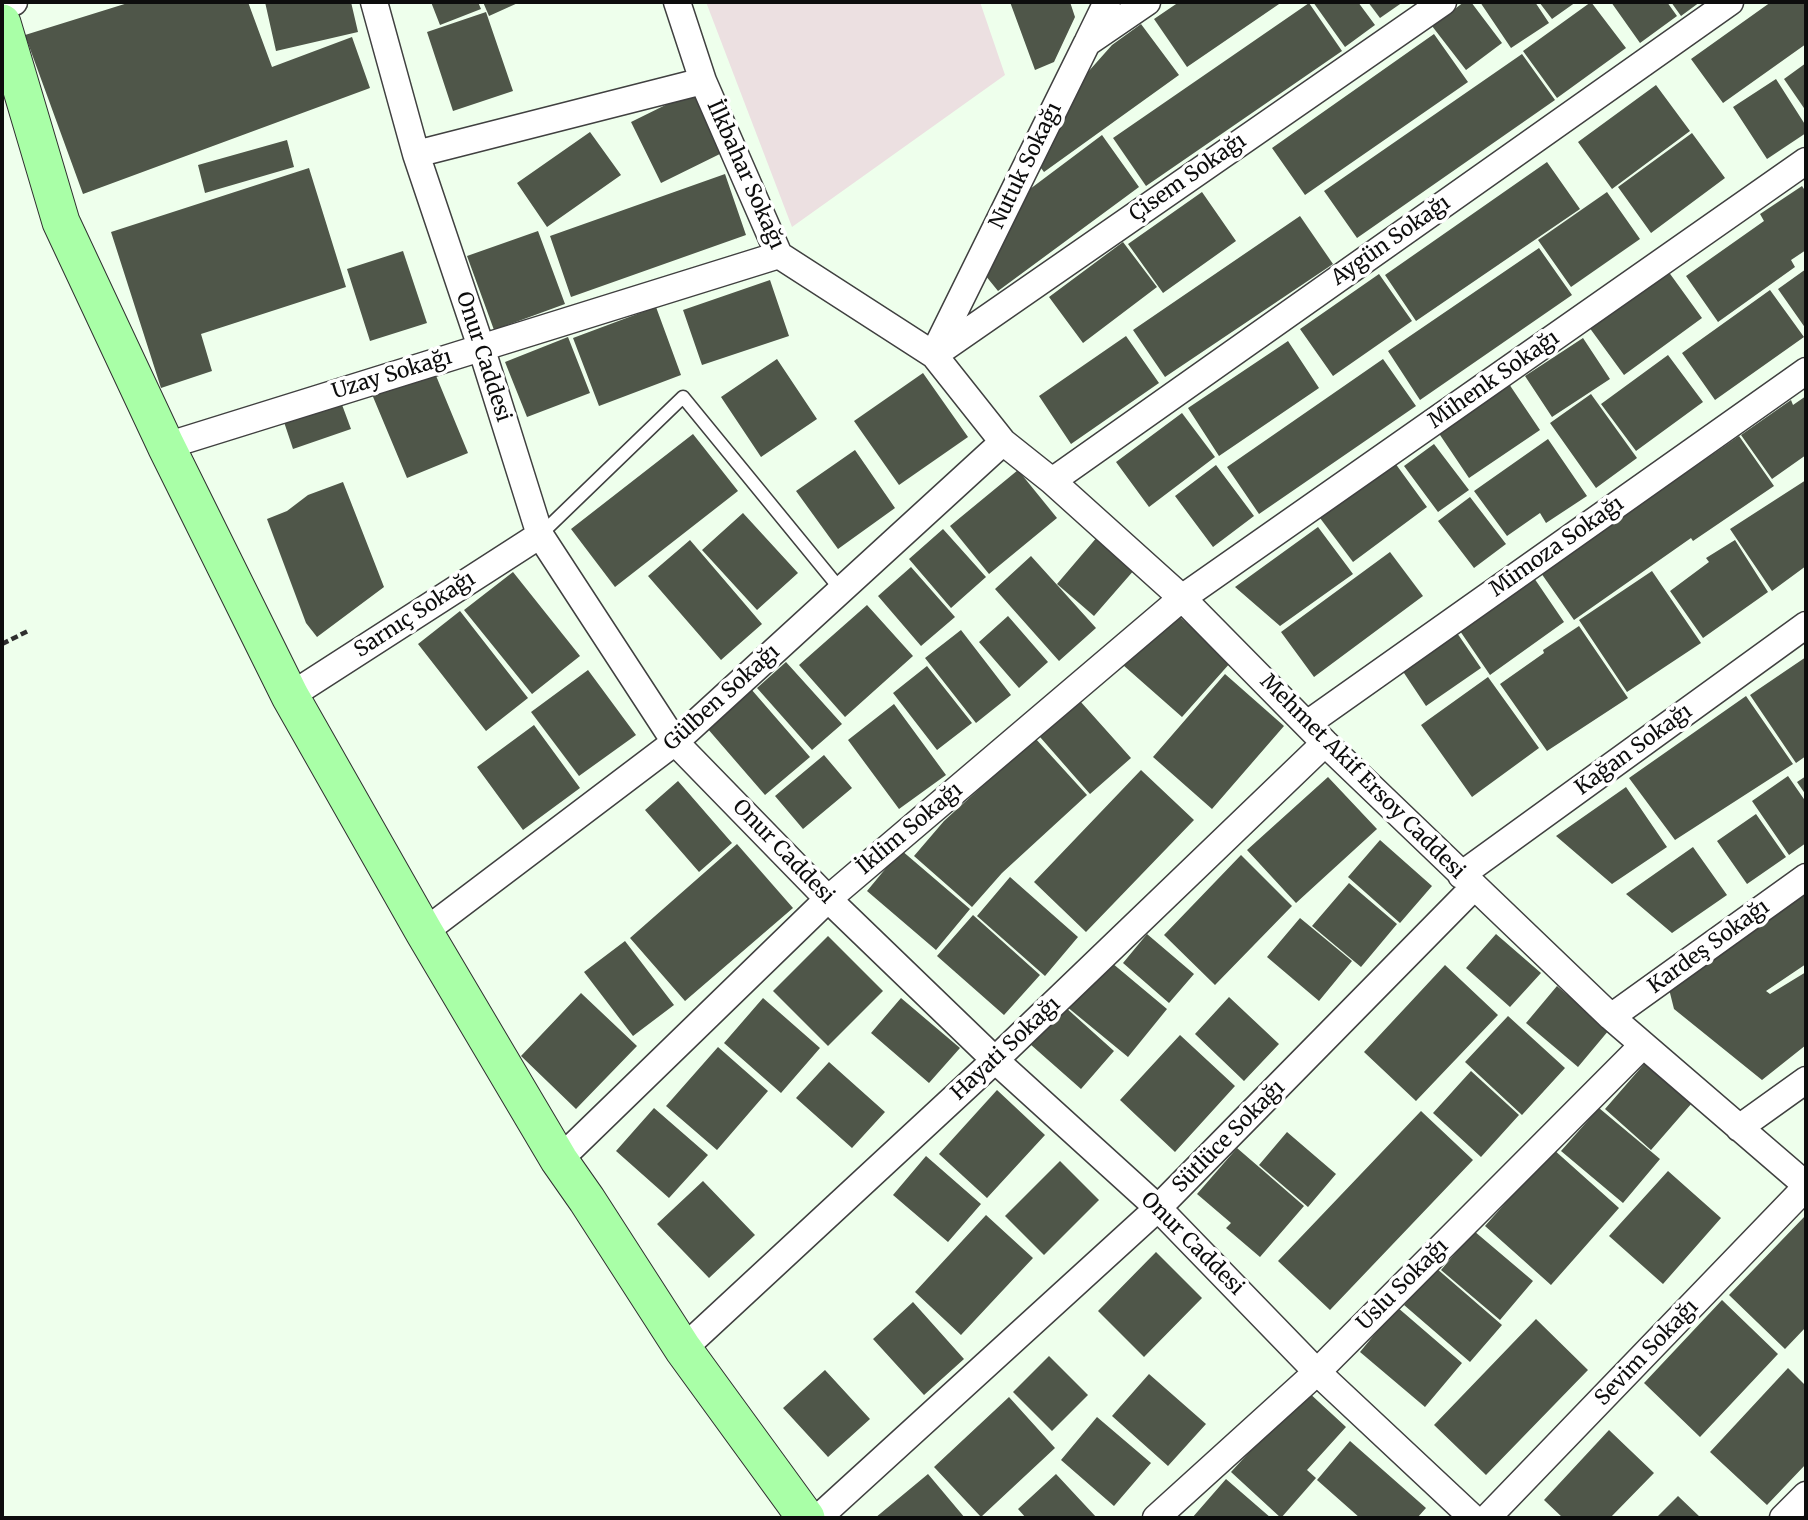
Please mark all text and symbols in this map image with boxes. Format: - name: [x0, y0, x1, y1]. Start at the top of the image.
- street label: İlkbahar Sokağı: [701, 97, 789, 253]
- street label: Nutuk Sokağı: [985, 99, 1067, 233]
- street label: Çisem Sokağı: [1125, 129, 1251, 227]
- street label: Aygün Sokağı: [1327, 191, 1455, 291]
- street label: Onur Caddesi: [450, 289, 516, 425]
- street label: Mihenk Sokağı: [1424, 326, 1564, 434]
- street label: Uzay Sokağı: [329, 345, 455, 405]
- street label: Mimoza Sokağı: [1485, 492, 1629, 602]
- street label: Sarnıç Sokağı: [350, 567, 480, 663]
- street label: Gülben Sokağı: [659, 640, 785, 756]
- street label: Mehmet Akif Ersoy Caddesi: [1254, 669, 1470, 885]
- street label: Kağan Sokağı: [1571, 699, 1697, 801]
- street label: İklim Sokağı: [852, 778, 968, 880]
- street label: Onur Caddesi: [727, 795, 839, 909]
- street label: Kardeş Sokağı: [1644, 895, 1774, 999]
- street label: Hayati Sokağı: [946, 992, 1066, 1106]
- street label: Sütlüce Sokağı: [1168, 1076, 1290, 1198]
- street label: Onur Caddesi: [1135, 1187, 1249, 1301]
- street label: Uslu Sokağı: [1352, 1234, 1454, 1336]
- street label: Sevim Sokağı: [1590, 1295, 1704, 1411]

